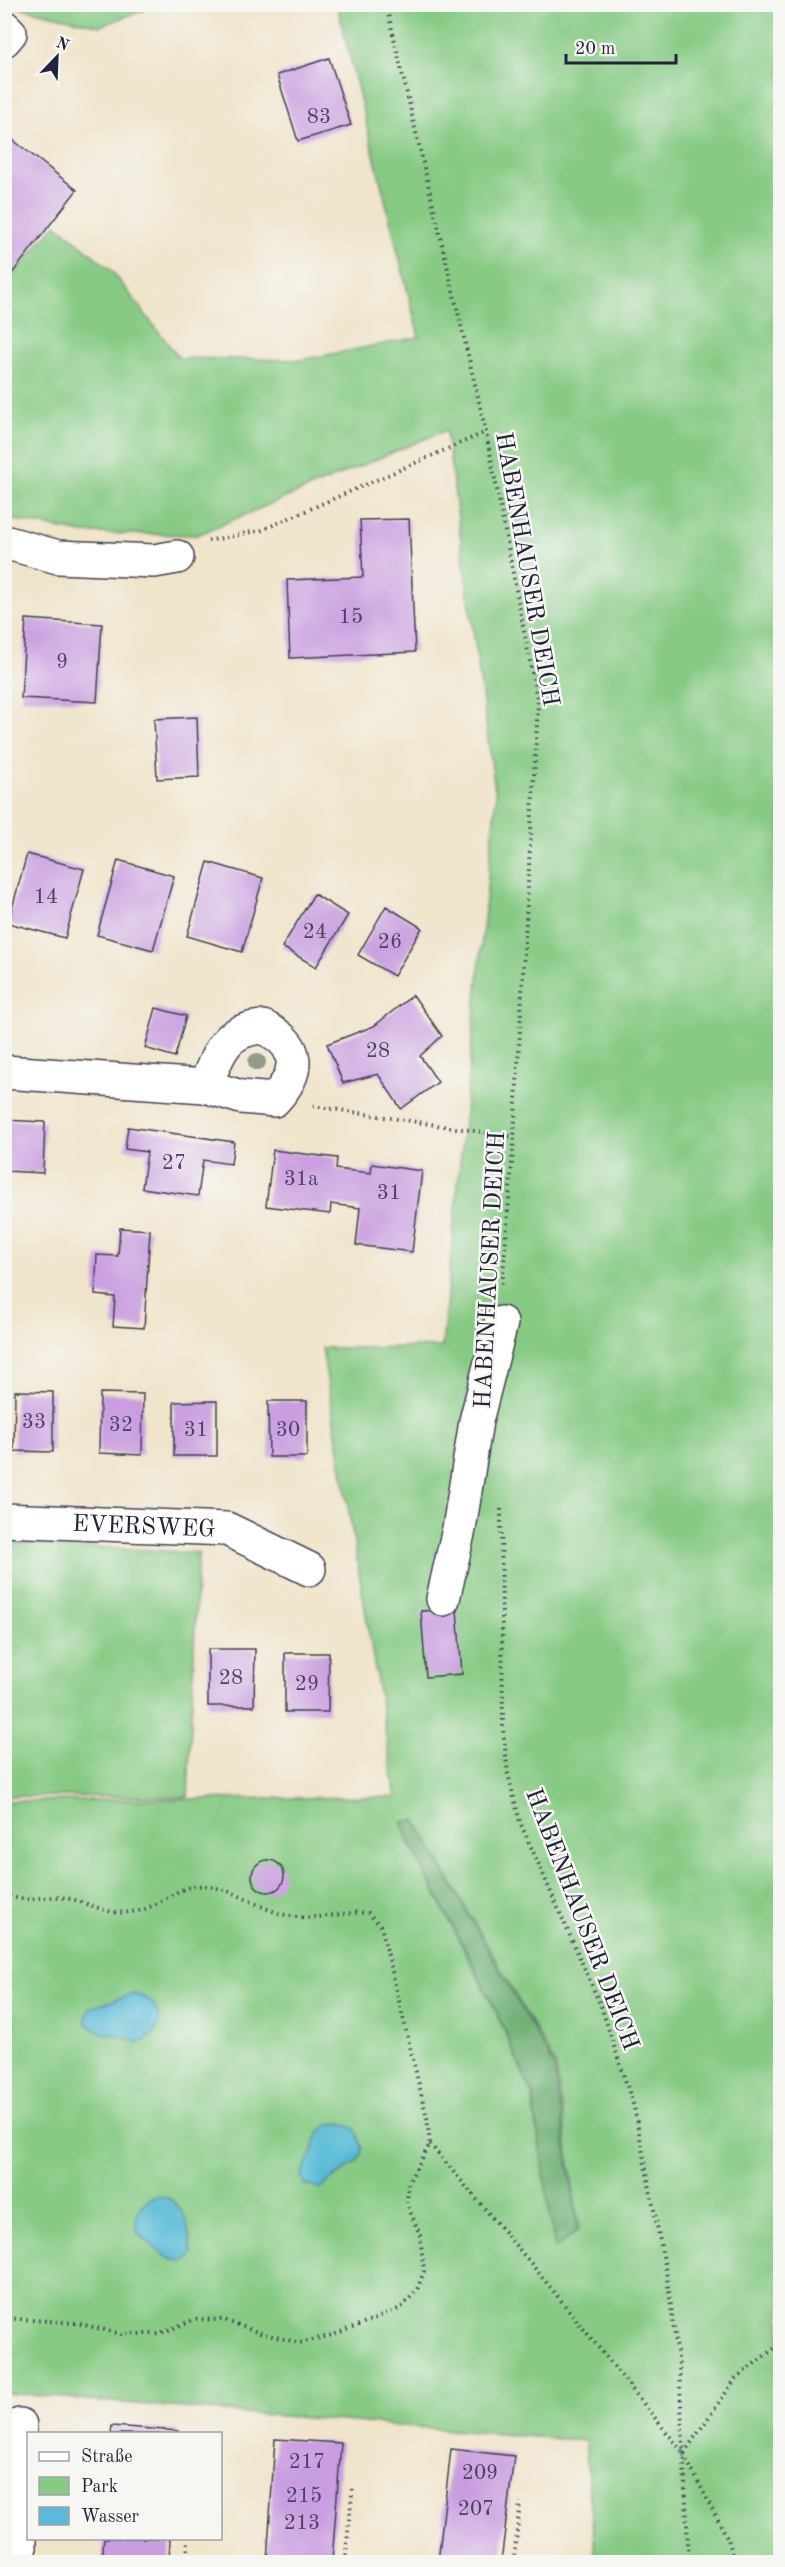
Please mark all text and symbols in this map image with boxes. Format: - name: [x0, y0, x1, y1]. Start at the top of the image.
- north arrow: [27, 27, 87, 87]
- scale bar: [566, 27, 676, 65]
- text: N: [53, 35, 72, 55]
- text: 20 m: [575, 40, 615, 58]
- house number: 83: [307, 107, 331, 128]
- street label: HABENHAUSER DEICH: [490, 430, 562, 708]
- house number: 15: [339, 607, 363, 628]
- house number: 9: [56, 652, 68, 673]
- house number: 14: [34, 887, 58, 908]
- house number: 24: [303, 922, 327, 943]
- house number: 26: [378, 932, 402, 953]
- house number: 28: [366, 1041, 390, 1062]
- street label: HABENHAUSER DEICH: [472, 1131, 510, 1410]
- house number: 27: [162, 1153, 186, 1174]
- house number: 31a: [284, 1169, 318, 1190]
- house number: 31: [377, 1183, 401, 1204]
- house number: 33: [22, 1412, 46, 1433]
- house number: 32: [109, 1415, 133, 1436]
- house number: 31: [184, 1420, 208, 1441]
- house number: 30: [276, 1420, 300, 1441]
- street label: EVERSWEG: [72, 1513, 216, 1543]
- house number: 28: [219, 1668, 243, 1689]
- house number: 29: [295, 1674, 319, 1695]
- street label: HABENHAUSER DEICH: [520, 1786, 642, 2054]
- legend: [27, 2432, 222, 2540]
- text: Straße: [81, 2448, 132, 2466]
- house number: 217: [289, 2452, 325, 2473]
- house number: 209: [462, 2463, 498, 2484]
- text: Park: [81, 2478, 118, 2496]
- house number: 215: [286, 2486, 322, 2507]
- house number: 207: [458, 2499, 494, 2520]
- text: Wasser: [81, 2508, 140, 2526]
- house number: 213: [284, 2513, 320, 2534]

